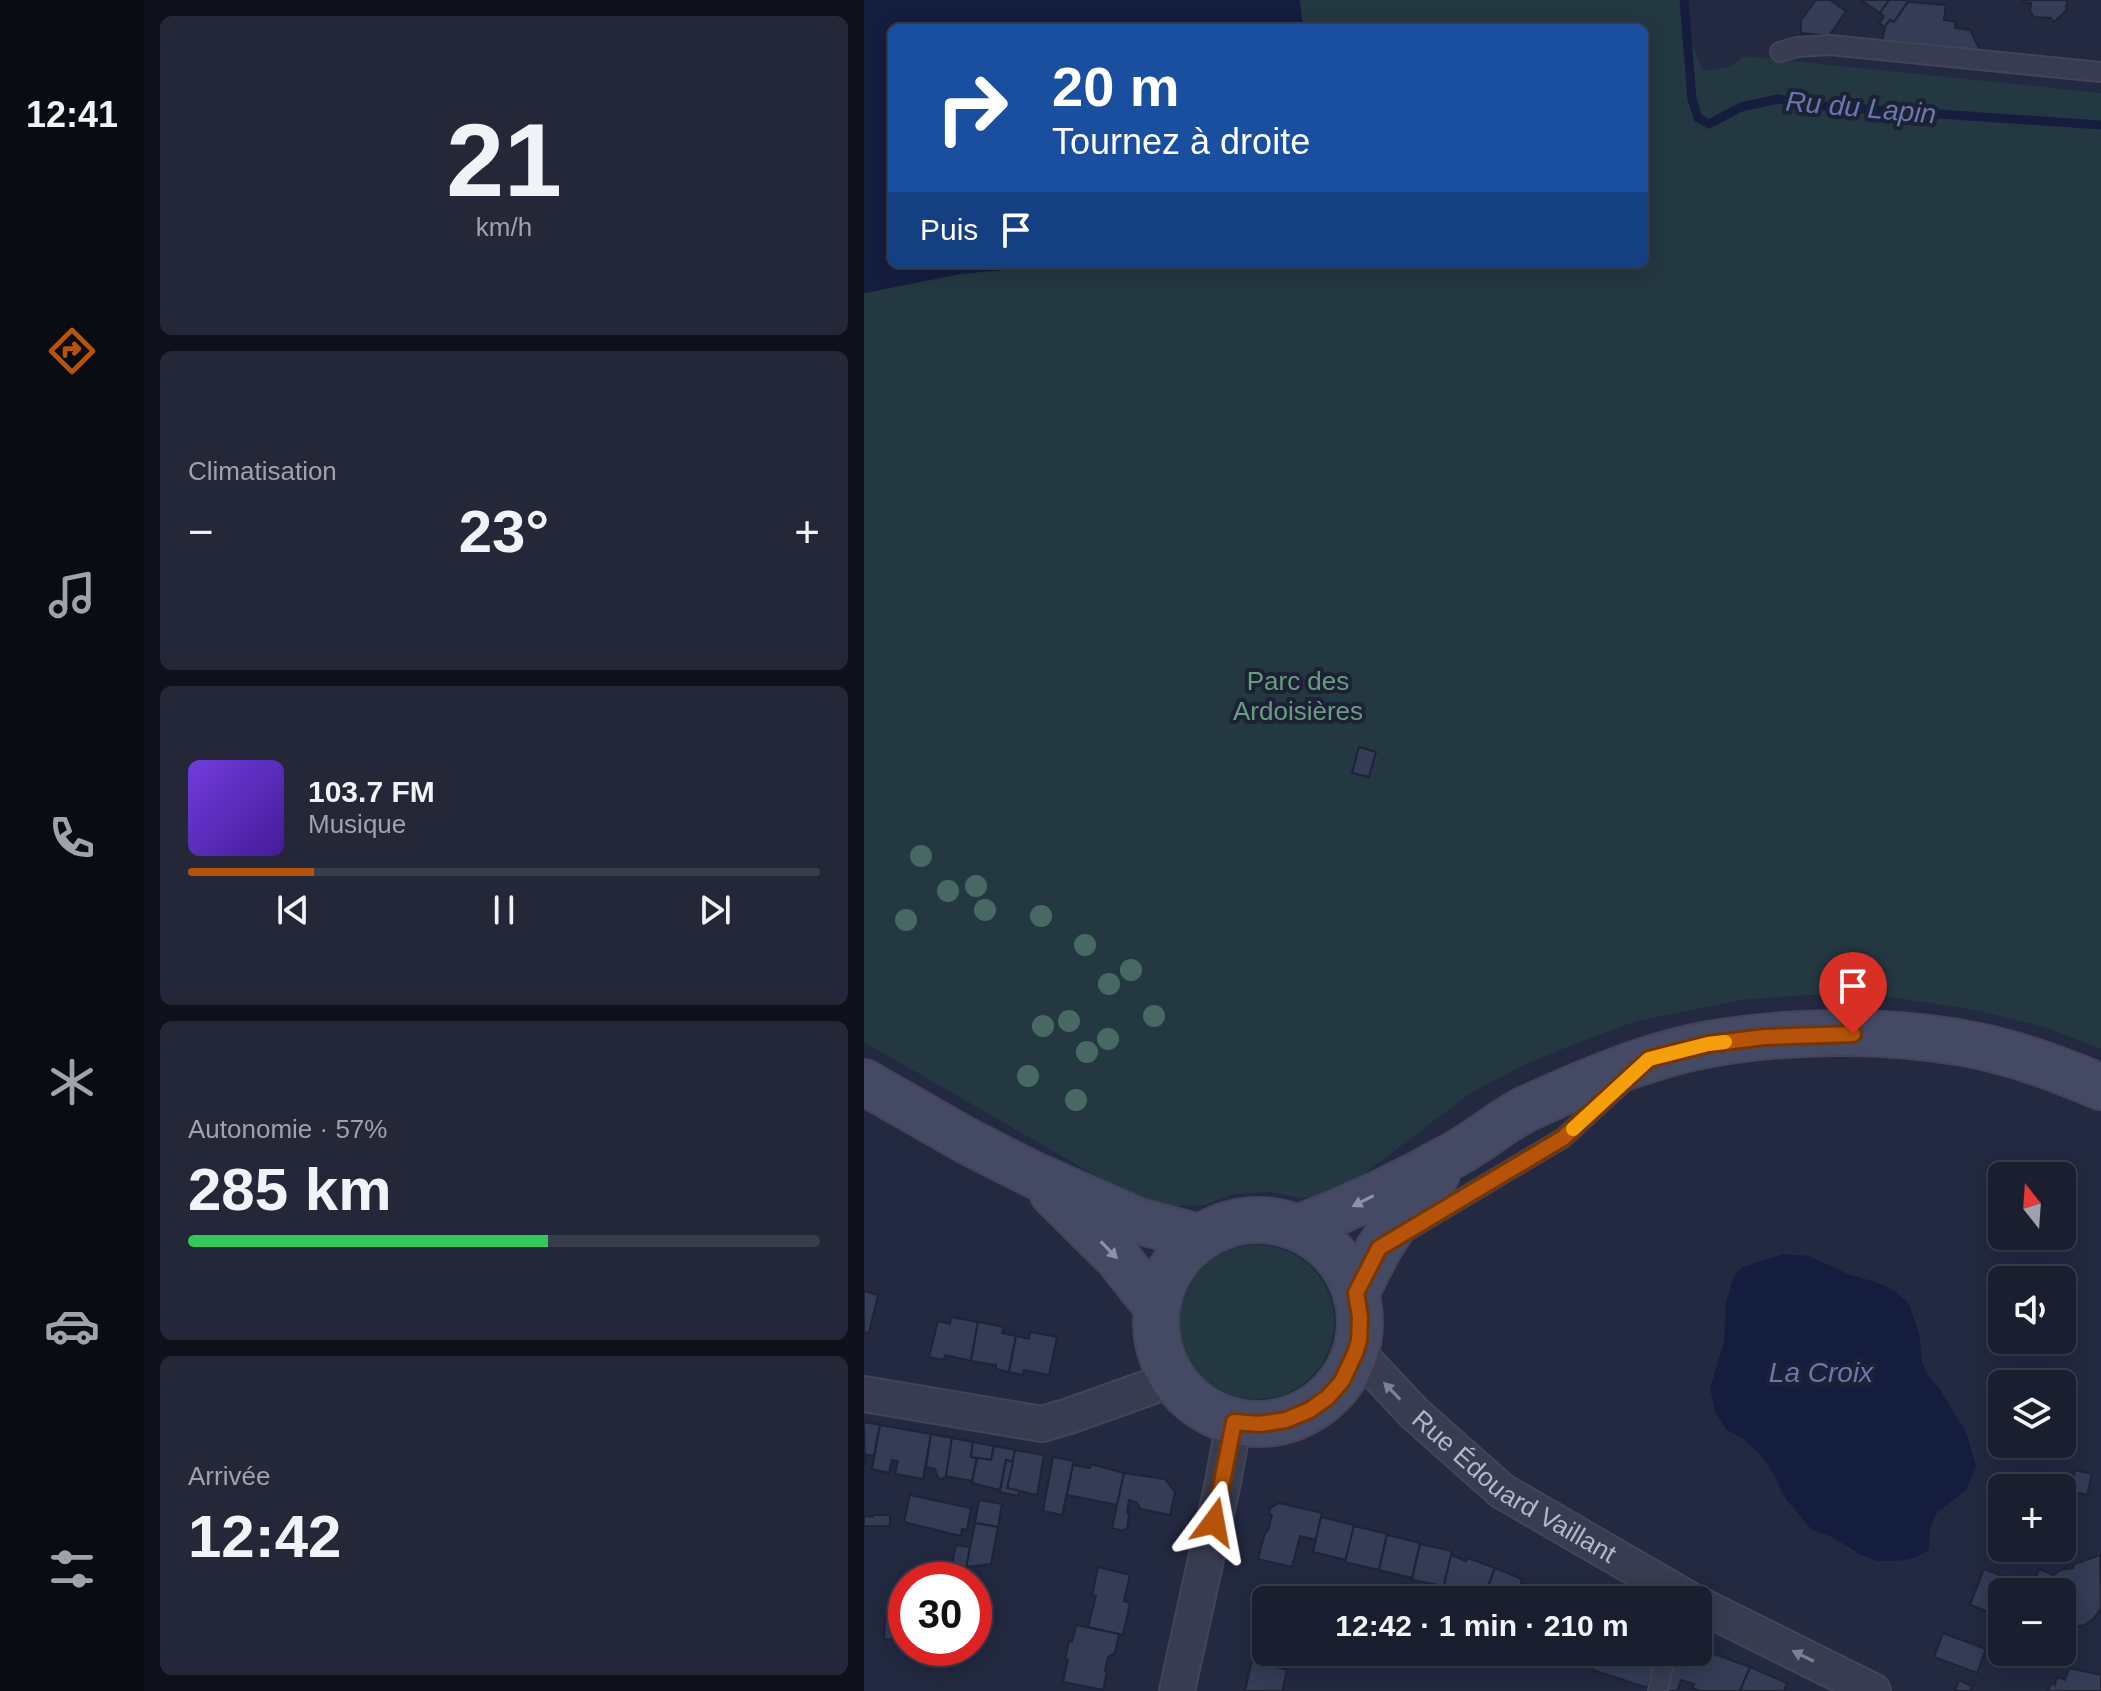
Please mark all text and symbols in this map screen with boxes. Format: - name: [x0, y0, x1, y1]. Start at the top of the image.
- text: 20 m: [1052, 55, 1180, 118]
- icon: right: [920, 56, 1024, 160]
- water label: Ru du Lapin: [1784, 85, 1938, 130]
- text: 12:41: [26, 94, 118, 135]
- text: 21: [446, 102, 562, 218]
- text: Tournez à droite: [1052, 121, 1310, 162]
- icon: arrive: [994, 208, 1038, 252]
- text: km/h: [476, 212, 532, 242]
- text: Puis: [920, 213, 978, 246]
- icon: directions: [44, 323, 100, 379]
- text: Climatisation: [188, 456, 337, 486]
- text: 23°: [459, 498, 549, 565]
- text: −: [188, 507, 214, 556]
- text: +: [794, 507, 820, 556]
- icon: music: [44, 567, 100, 623]
- park label: Parc des Ardoisières: [1233, 666, 1363, 726]
- text: 103.7 FM: [308, 775, 435, 808]
- text: Musique: [308, 809, 406, 839]
- icon: phone: [44, 810, 100, 866]
- icon: previous: [271, 888, 315, 932]
- icon: pause: [482, 888, 526, 932]
- icon: next: [693, 888, 737, 932]
- pin: [1819, 952, 1887, 1034]
- icon: arrive: [1831, 964, 1875, 1008]
- icon: climate: [44, 1054, 100, 1110]
- text: Autonomie · 57%: [188, 1114, 387, 1144]
- text: 285 km: [188, 1156, 392, 1223]
- north arrow: [1988, 1162, 2076, 1250]
- map controls: [1988, 1162, 2076, 1666]
- one-way arrow: [1351, 1195, 1374, 1208]
- one-way arrow: [1099, 1240, 1118, 1259]
- button: sound: [1988, 1266, 2076, 1354]
- icon: car: [44, 1298, 100, 1354]
- water label: La Croix: [1769, 1357, 1874, 1388]
- button: layers: [1988, 1370, 2076, 1458]
- one-way arrow: [1384, 1382, 1402, 1401]
- street label: Rue Édouard Vaillant: [1406, 1404, 1622, 1569]
- text: Arrivée: [188, 1461, 270, 1491]
- button: +: [1988, 1474, 2076, 1562]
- position arrow: [1172, 1480, 1256, 1564]
- text: 12:42: [188, 1503, 341, 1570]
- icon: filters: [44, 1541, 100, 1597]
- speed limit sign: 30: [888, 1562, 992, 1666]
- button: −: [1988, 1578, 2076, 1666]
- text: 12:42 · 1 min · 210 m: [1335, 1609, 1629, 1642]
- one-way arrow: [1792, 1650, 1815, 1663]

